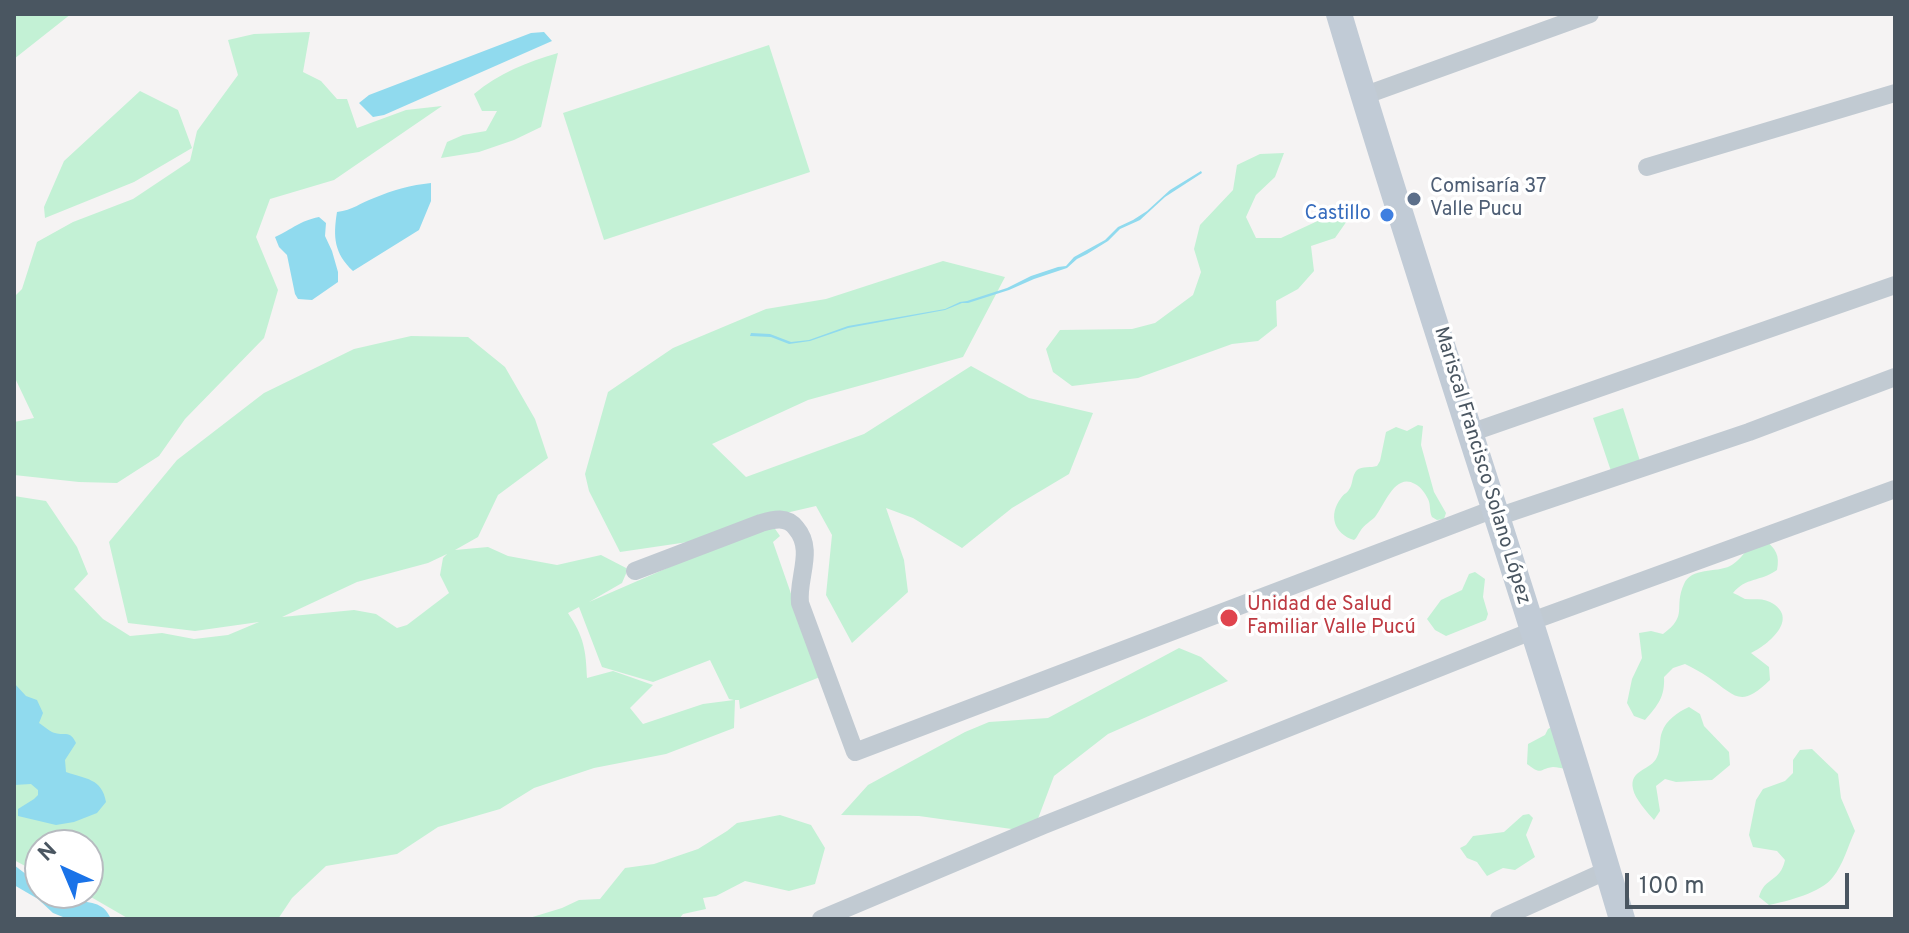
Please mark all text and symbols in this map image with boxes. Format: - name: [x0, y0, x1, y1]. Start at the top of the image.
- place label: Comisaría 37 Valle Pucu: [1430, 176, 1546, 223]
- marker: Comisaría 37 Valle Pucu: [1405, 190, 1423, 208]
- place label: Castillo: [1304, 203, 1371, 227]
- marker: Castillo: [1378, 206, 1396, 224]
- street label: Mariscal Francisco Solano López: [1427, 324, 1535, 608]
- place label: Unidad de Salud Familiar Valle Pucú: [1247, 594, 1416, 641]
- marker: Unidad de Salud Familiar Valle Pucú: [1218, 607, 1240, 629]
- north arrow: [24, 829, 104, 909]
- text: N: [33, 838, 63, 868]
- scale bar: [1629, 857, 1853, 907]
- text: 100 m: [1639, 872, 1705, 902]

